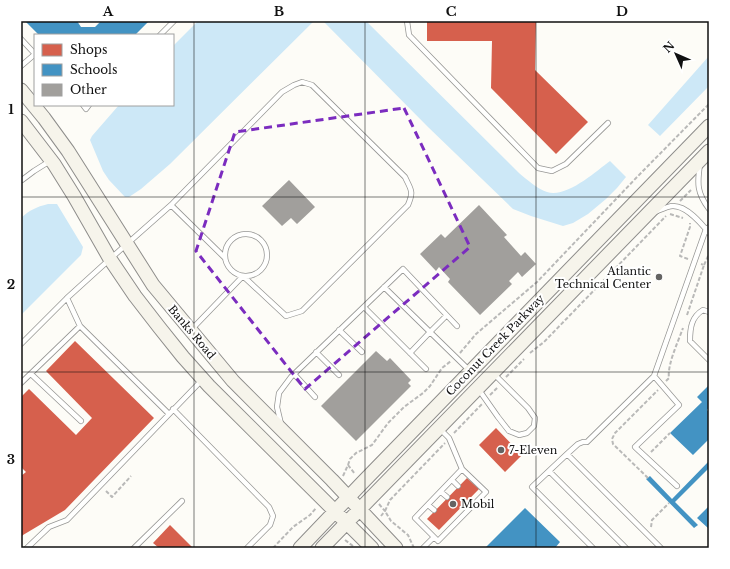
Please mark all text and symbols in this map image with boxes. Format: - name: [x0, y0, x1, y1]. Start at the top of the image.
- text: A: [102, 3, 114, 20]
- text: B: [274, 3, 284, 20]
- text: C: [446, 3, 457, 20]
- text: D: [616, 3, 628, 20]
- legend: [34, 34, 174, 106]
- north arrow: [656, 34, 696, 74]
- text: N: [660, 38, 678, 56]
- text: Shops: [70, 42, 107, 57]
- text: Schools: [70, 62, 117, 77]
- text: Other: [70, 82, 107, 97]
- text: 1: [8, 101, 14, 118]
- place label: Atlantic Technical Center: [555, 264, 652, 291]
- marker: Atlantic Technical Center: [654, 272, 664, 282]
- text: 2: [7, 276, 15, 293]
- street label: Coconut Creek Parkway: [443, 291, 547, 399]
- street label: Banks Road: [165, 302, 219, 362]
- place label: 7-Eleven: [509, 443, 558, 457]
- marker: 7-Eleven: [496, 445, 506, 455]
- text: 3: [7, 451, 15, 468]
- place label: Mobil: [461, 497, 495, 511]
- marker: Mobil: [448, 499, 458, 509]

